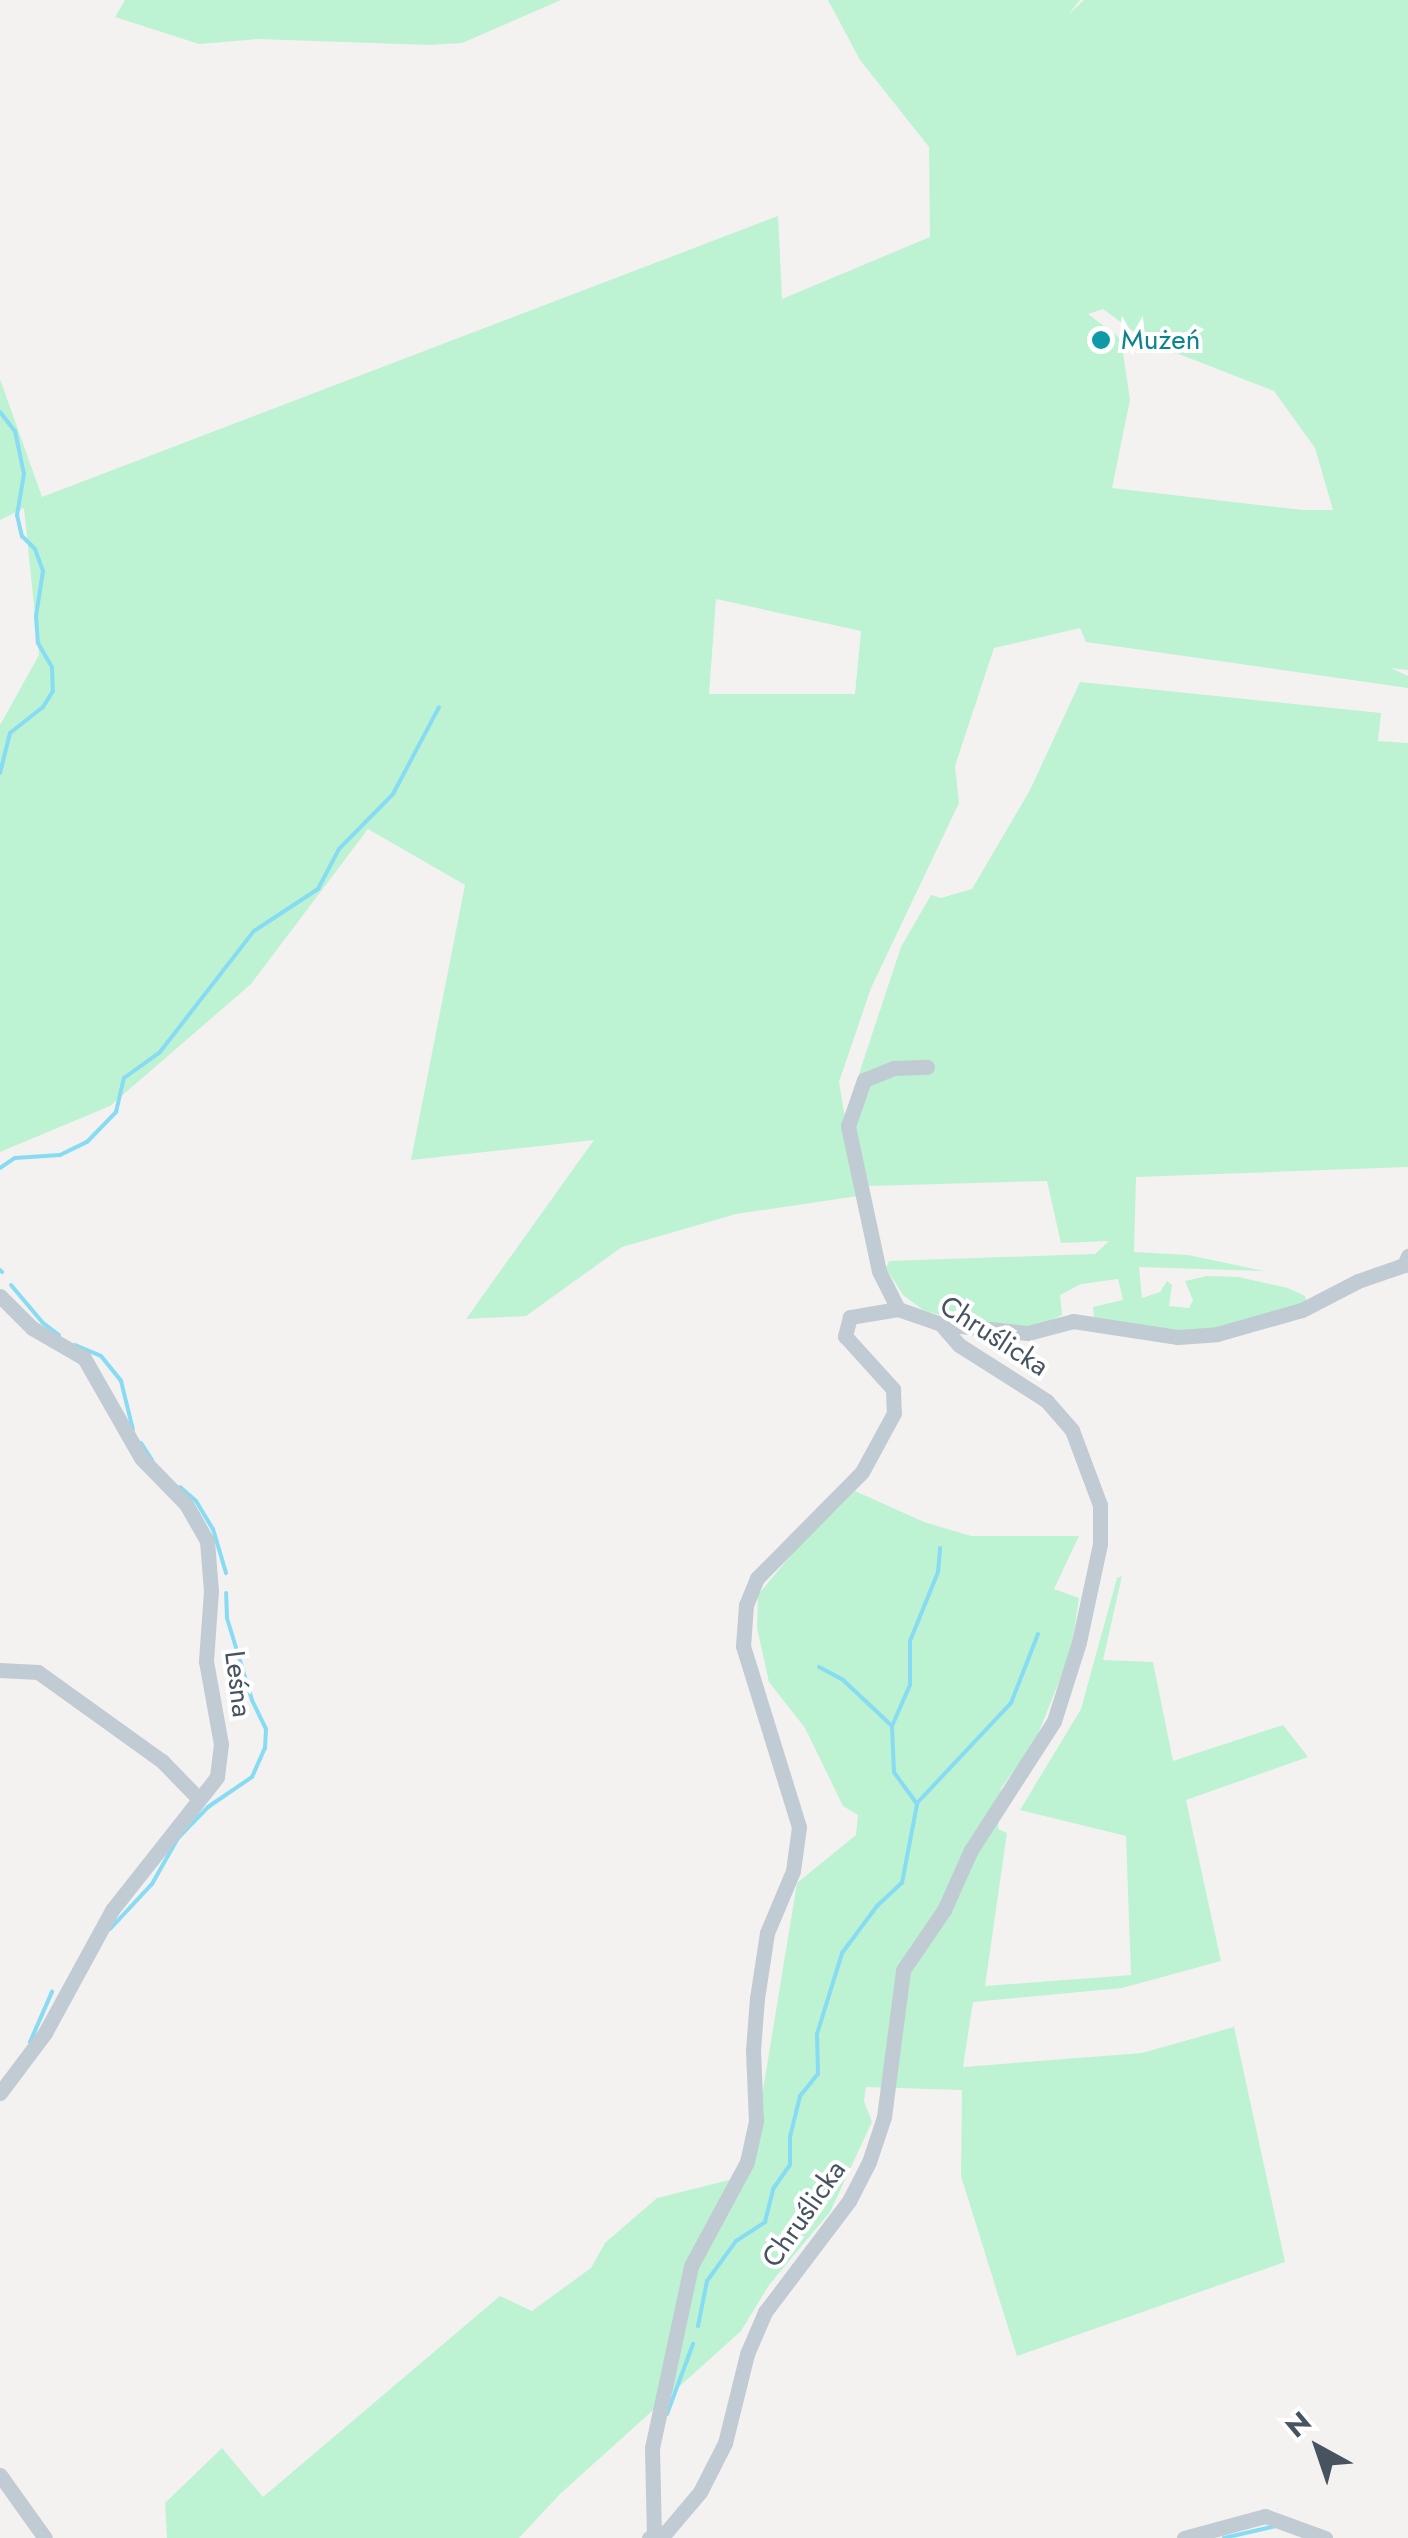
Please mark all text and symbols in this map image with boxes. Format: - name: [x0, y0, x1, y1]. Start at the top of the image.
- place label: Mużeń: [1121, 323, 1200, 357]
- marker: Mużeń: [1090, 329, 1112, 351]
- street label: Chruślicka: [934, 1289, 1054, 1383]
- street label: Leśna: [217, 1649, 259, 1719]
- street label: Chruślicka: [755, 2154, 853, 2274]
- north arrow: [1268, 2398, 1368, 2498]
- text: N: [1277, 2402, 1320, 2447]

